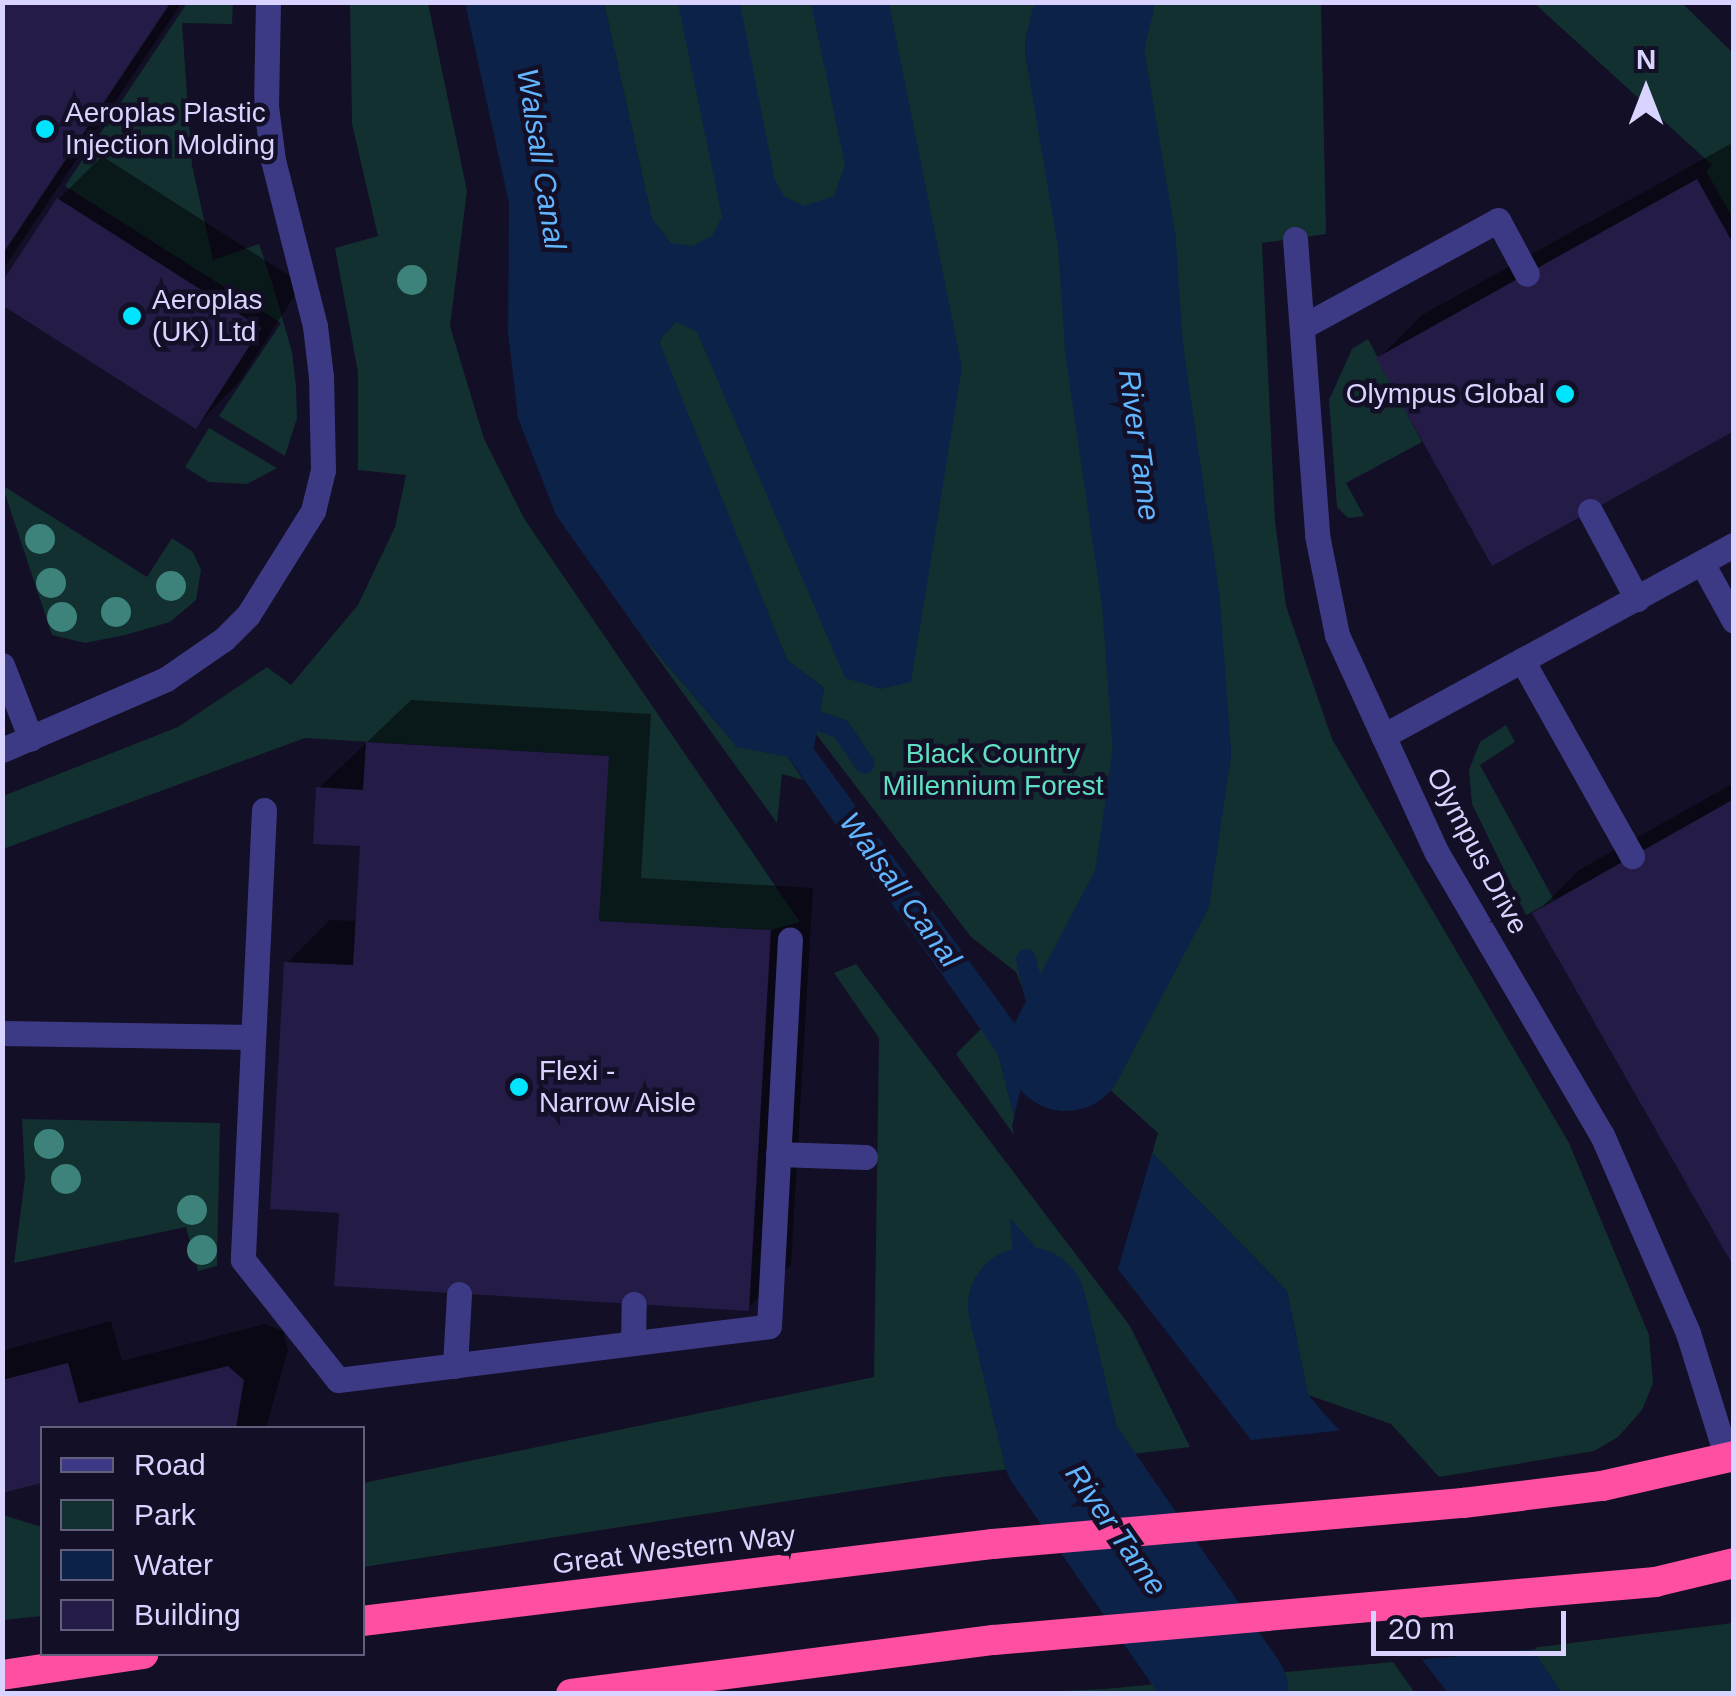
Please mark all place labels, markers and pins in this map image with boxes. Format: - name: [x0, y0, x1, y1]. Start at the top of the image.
- place label: Aeroplas Plastic Injection Molding: [65, 96, 275, 162]
- marker: Aeroplas Plastic Injection Molding: [34, 118, 56, 140]
- place label: Aeroplas (UK) Ltd: [152, 283, 263, 349]
- marker: Aeroplas (UK) Ltd: [121, 305, 143, 327]
- place label: Olympus Global: [1346, 377, 1545, 411]
- marker: Olympus Global: [1554, 383, 1576, 405]
- place label: Flexi - Narrow Aisle: [539, 1054, 698, 1120]
- marker: Flexi - Narrow Aisle: [508, 1076, 530, 1098]

